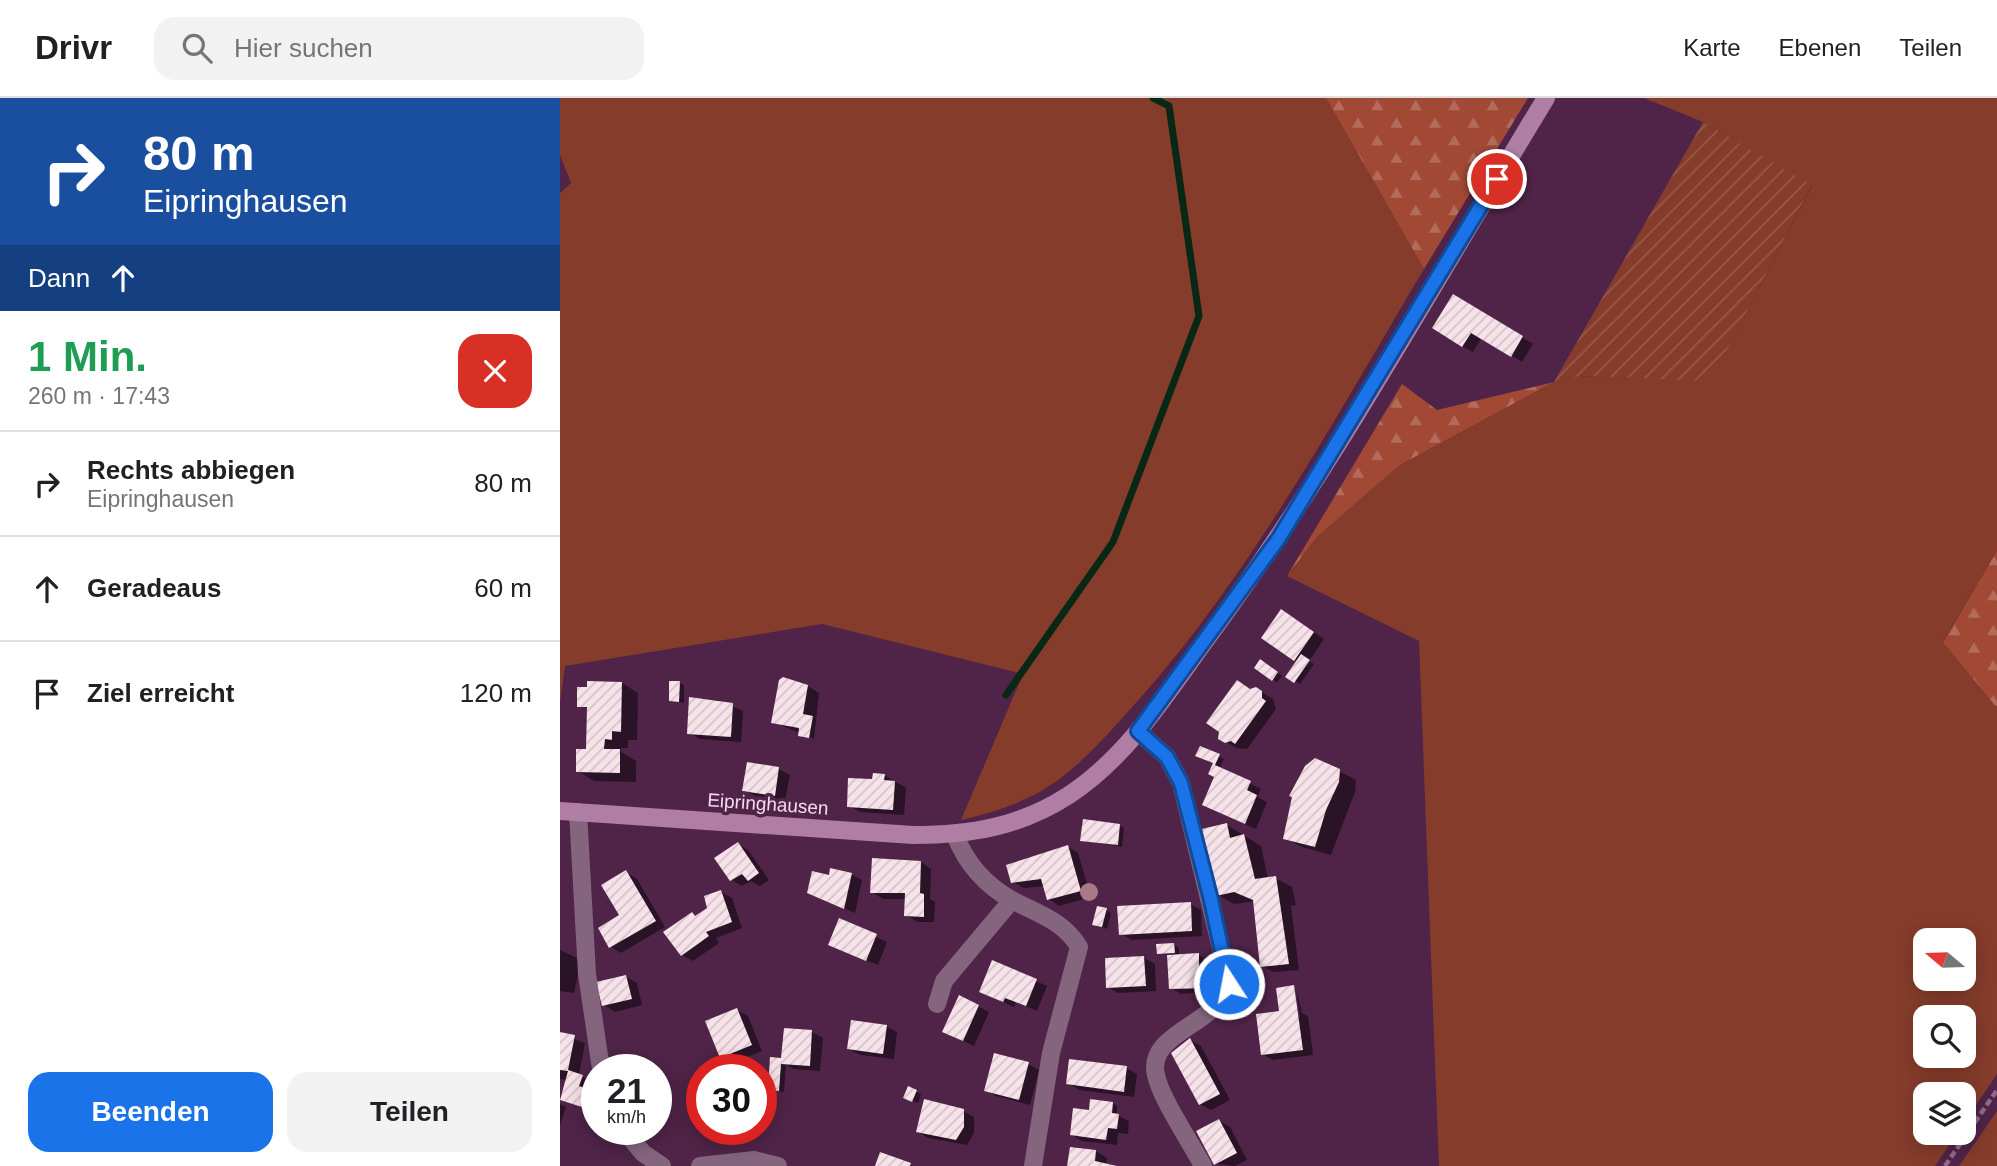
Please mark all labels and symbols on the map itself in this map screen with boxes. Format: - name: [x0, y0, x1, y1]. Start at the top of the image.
- pin: [1467, 149, 1527, 209]
- street label: Eipringhausen: [707, 789, 829, 819]
- north arrow: [1913, 928, 1976, 990]
- position arrow: [1192, 947, 1266, 1021]
- speed limit sign: 30: [686, 1054, 777, 1145]

